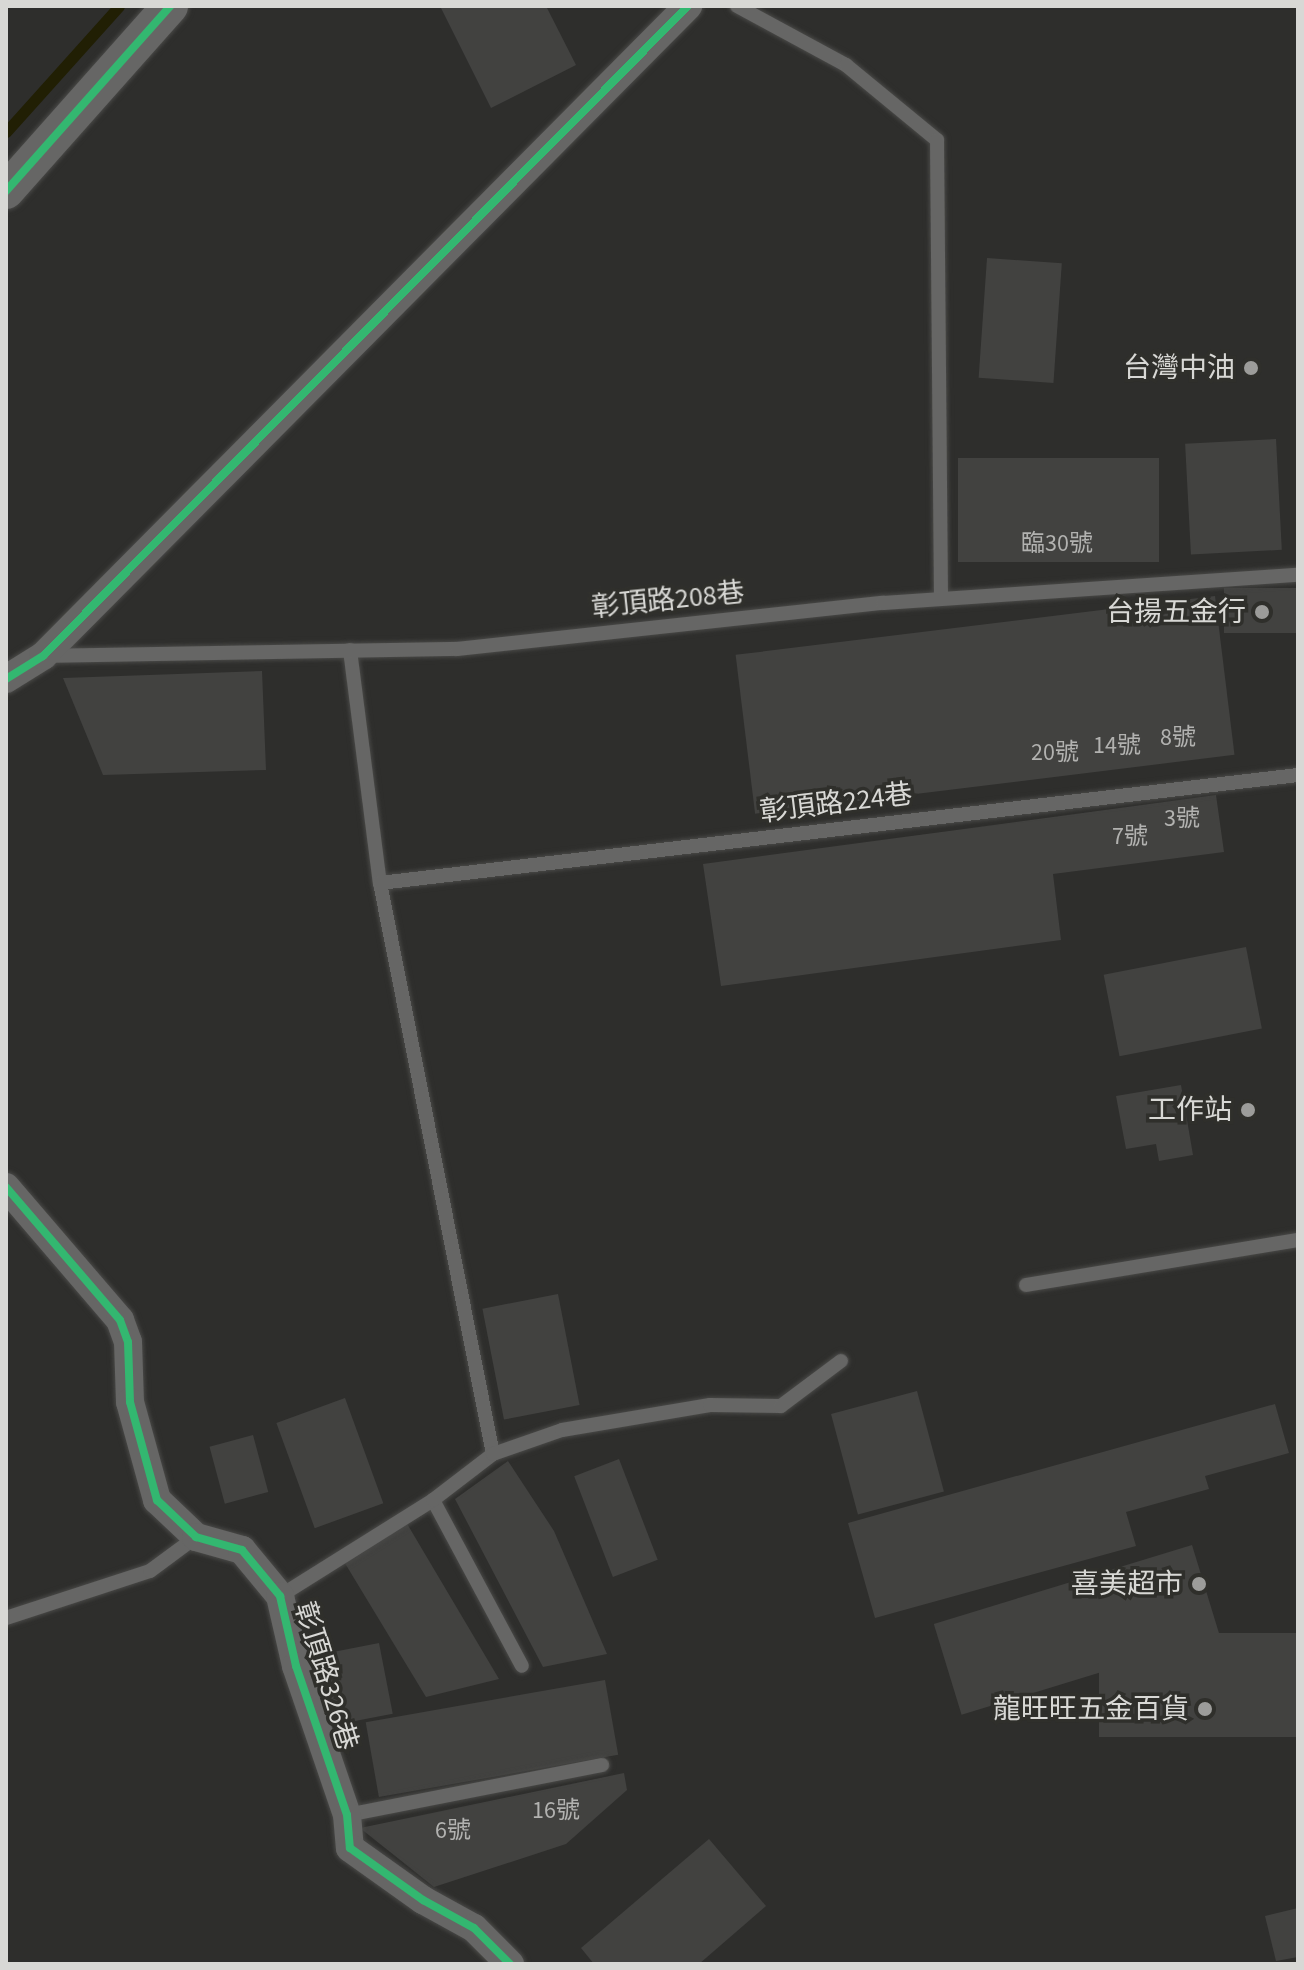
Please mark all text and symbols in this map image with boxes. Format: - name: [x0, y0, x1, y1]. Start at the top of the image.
- place label: 台灣中油: [1123, 351, 1235, 385]
- marker: 台灣中油: [1242, 359, 1260, 377]
- house number: 臨30號: [1021, 530, 1093, 558]
- street label: 彰頂路208巷: [590, 575, 746, 625]
- place label: 台揚五金行: [1106, 595, 1246, 629]
- marker: 台揚五金行: [1253, 603, 1271, 621]
- house number: 8號: [1160, 724, 1196, 752]
- house number: 14號: [1093, 732, 1141, 760]
- house number: 20號: [1031, 739, 1079, 767]
- street label: 彰頂路224巷: [758, 777, 914, 829]
- house number: 3號: [1164, 805, 1200, 833]
- house number: 7號: [1112, 823, 1148, 851]
- place label: 工作站: [1148, 1093, 1232, 1127]
- marker: 工作站: [1239, 1101, 1257, 1119]
- place label: 喜美超市: [1071, 1567, 1183, 1601]
- marker: 喜美超市: [1190, 1575, 1208, 1593]
- street label: 彰頂路326巷: [287, 1598, 365, 1754]
- place label: 龍旺旺五金百貨: [993, 1692, 1189, 1726]
- marker: 龍旺旺五金百貨: [1196, 1700, 1214, 1718]
- house number: 16號: [532, 1797, 580, 1825]
- house number: 6號: [435, 1817, 471, 1845]

